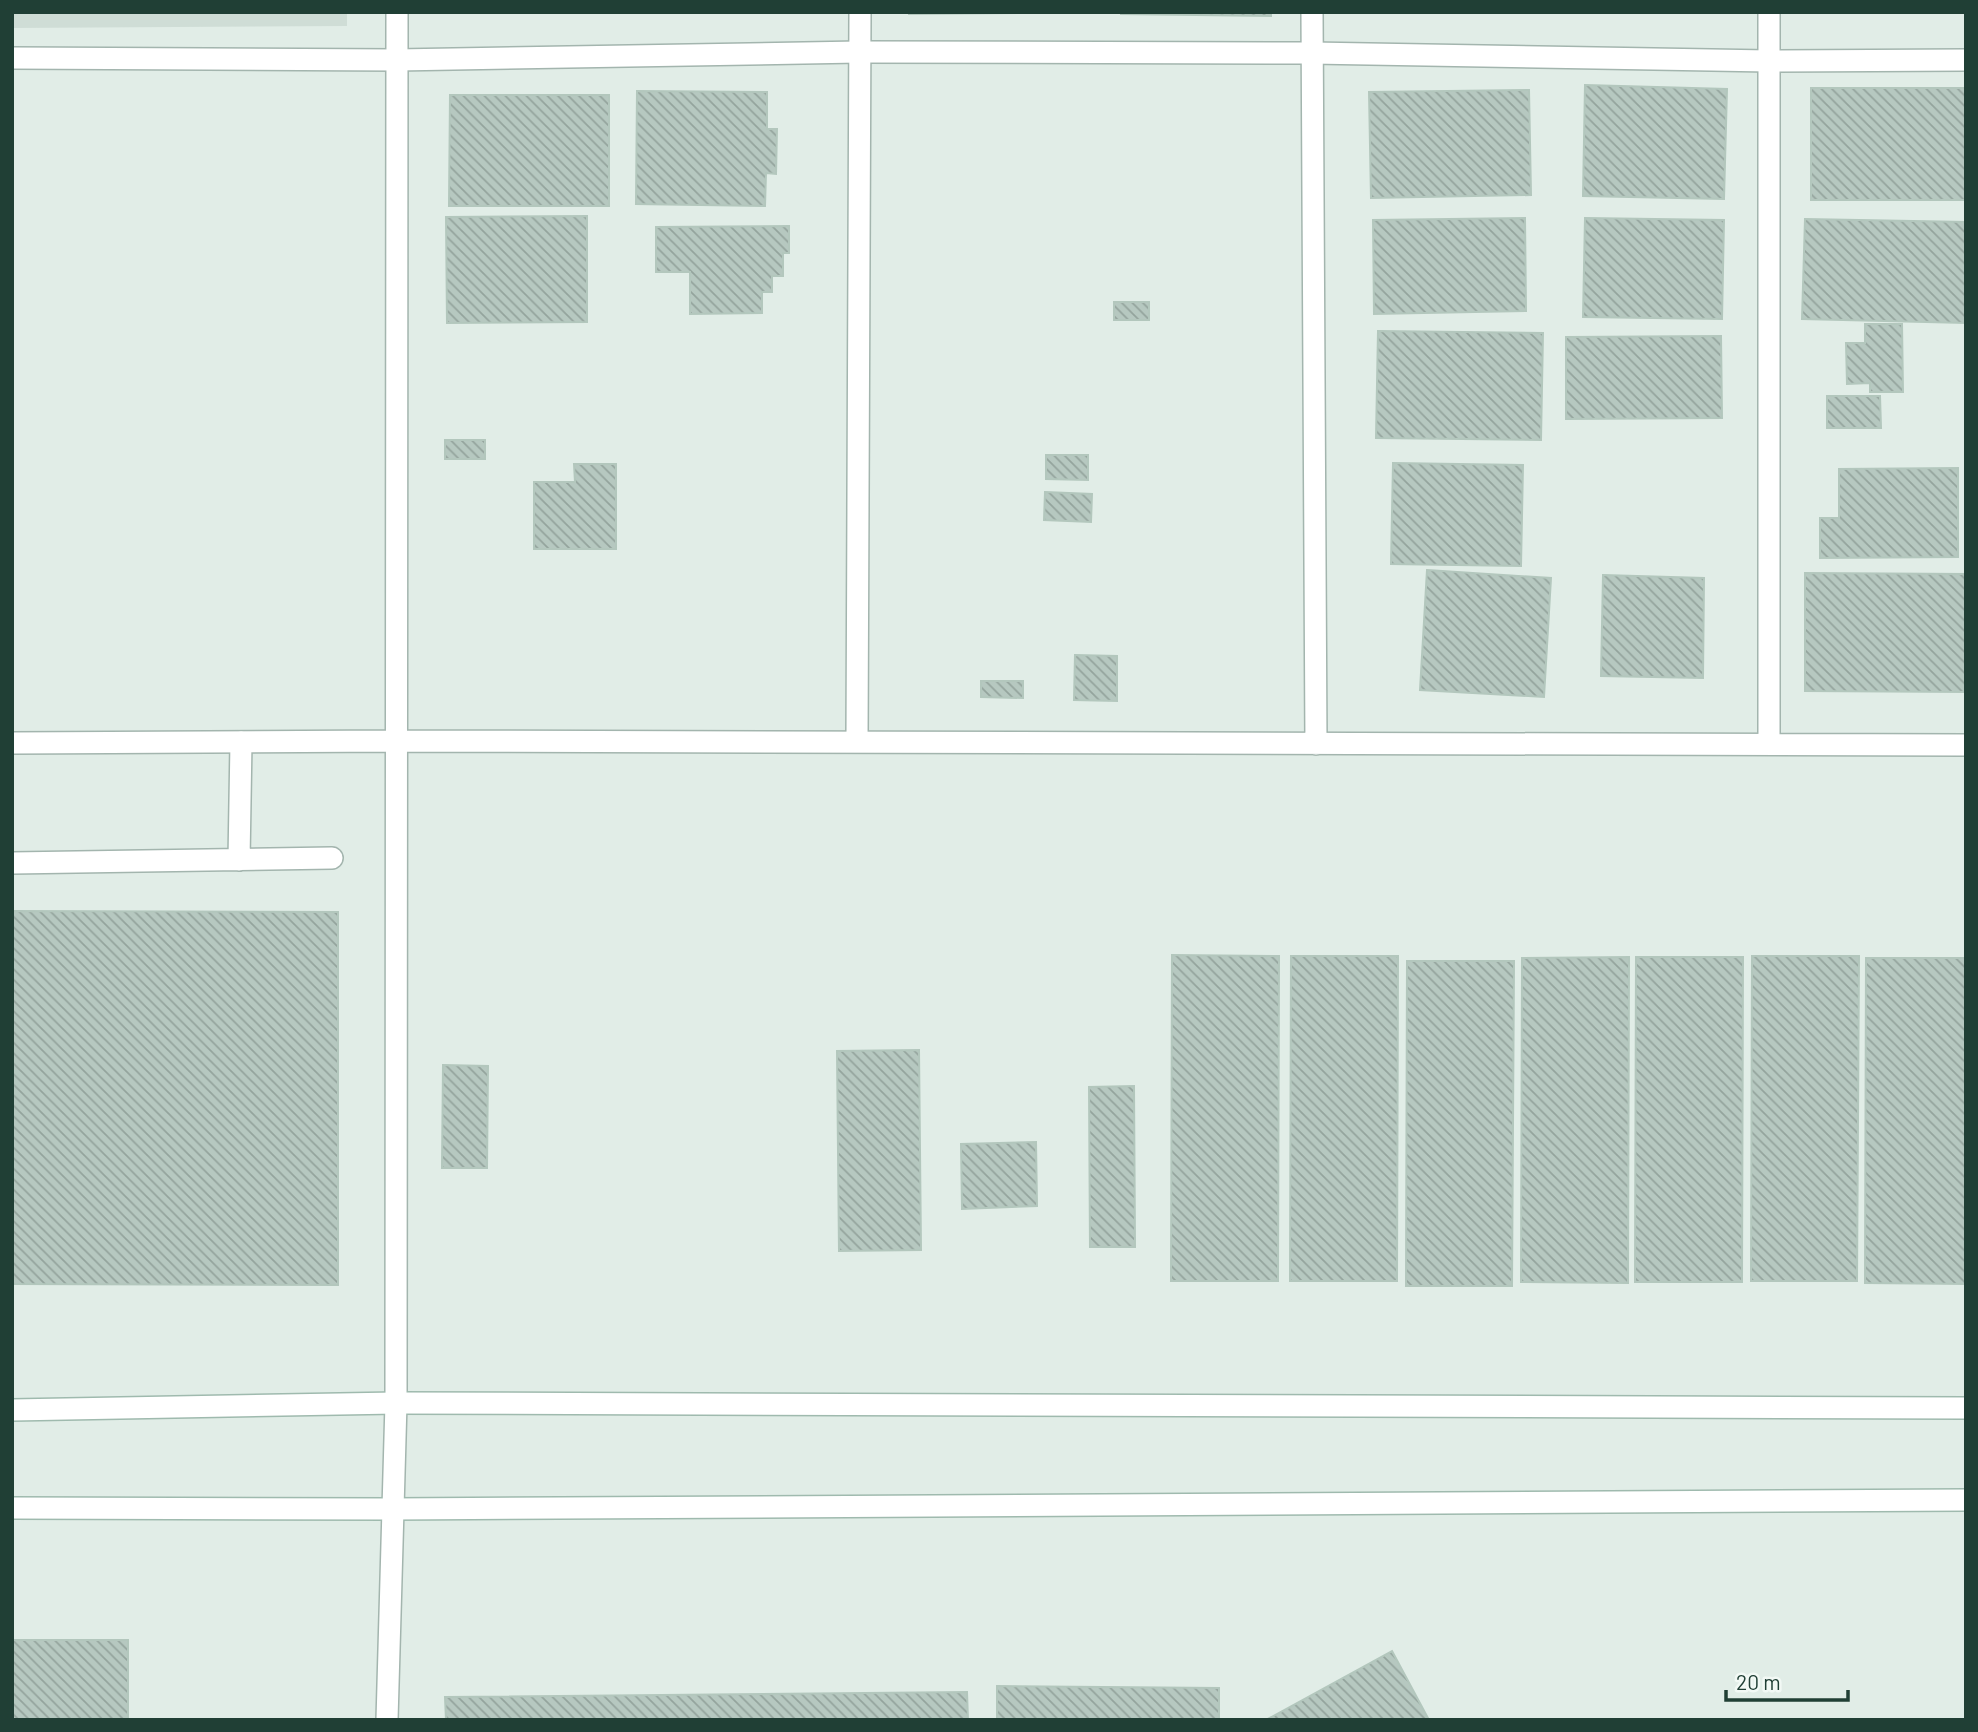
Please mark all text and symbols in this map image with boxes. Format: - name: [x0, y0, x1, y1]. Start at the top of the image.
- scale bar: [1726, 1658, 1848, 1702]
- text: 20 m: [1736, 1669, 1781, 1694]

